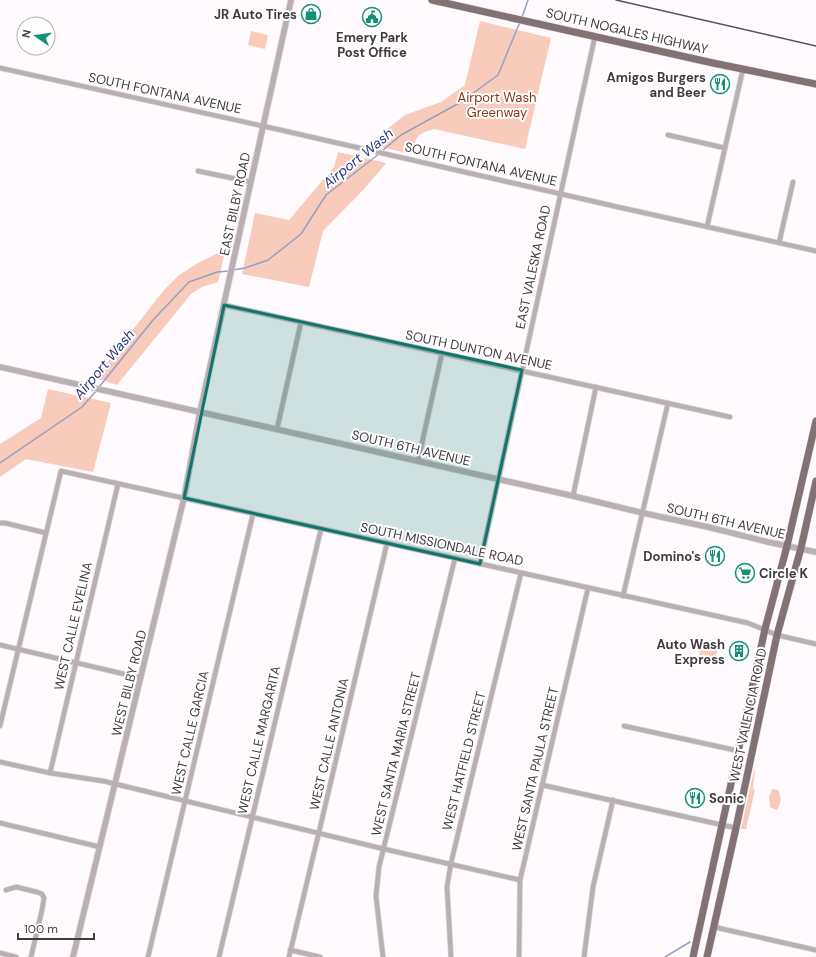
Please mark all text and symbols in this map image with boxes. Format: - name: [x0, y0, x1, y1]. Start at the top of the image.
- shop icon: JR Auto Tires: [300, 3, 322, 25]
- street label: SOUTH NOGALES HIGHWAY: [544, 4, 710, 58]
- place label: JR Auto Tires: [214, 6, 297, 23]
- public building icon: Emery Park Post Office: [361, 6, 383, 28]
- north arrow: [16, 16, 56, 56]
- text: N: [19, 28, 34, 39]
- place label: Emery Park Post Office: [336, 29, 408, 61]
- street label: SOUTH FONTANA AVENUE: [87, 68, 243, 118]
- place label: Amigos Burgers and Beer: [607, 69, 707, 101]
- restaurant icon: Amigos Burgers and Beer: [709, 73, 731, 95]
- park label: Airport Wash Greenway: [458, 89, 536, 121]
- water label: Airport Wash: [318, 124, 397, 193]
- street label: SOUTH FONTANA AVENUE: [403, 138, 559, 190]
- street label: EAST BILBY ROAD: [216, 151, 254, 257]
- street label: EAST VALESKA ROAD: [512, 203, 554, 331]
- water label: Airport Wash: [69, 325, 138, 403]
- street label: SOUTH DUNTON AVENUE: [404, 326, 554, 374]
- street label: SOUTH 6TH AVENUE: [350, 426, 472, 470]
- street label: SOUTH 6TH AVENUE: [665, 499, 787, 543]
- street label: SOUTH MISSIONDALE ROAD: [359, 518, 525, 570]
- restaurant icon: Domino's: [704, 545, 726, 567]
- place label: Domino's: [643, 548, 701, 565]
- street label: WEST CALLE EVELINA: [50, 560, 96, 692]
- supermarket icon: Circle K: [734, 562, 756, 584]
- place label: Circle K: [759, 565, 809, 582]
- street label: WEST BILBY ROAD: [108, 628, 150, 738]
- place label: Auto Wash Express: [656, 636, 725, 668]
- building icon: Auto Wash Express: [728, 640, 750, 662]
- street label: WEST VALENCIA ROAD: [726, 646, 771, 783]
- street label: WEST CALLE MARGARITA: [234, 664, 284, 816]
- street label: WEST CALLE GARCIA: [167, 669, 213, 797]
- street label: WEST SANTA MARIA STREET: [367, 670, 425, 838]
- street label: WEST CALLE ANTONIA: [305, 676, 353, 812]
- street label: WEST SANTA PAULA STREET: [508, 685, 562, 853]
- street label: WEST HATFIELD STREET: [438, 690, 490, 832]
- restaurant icon: Sonic: [684, 787, 706, 809]
- place label: Sonic: [709, 790, 744, 807]
- scale bar: [18, 915, 94, 941]
- text: 100 m: [24, 921, 58, 937]

